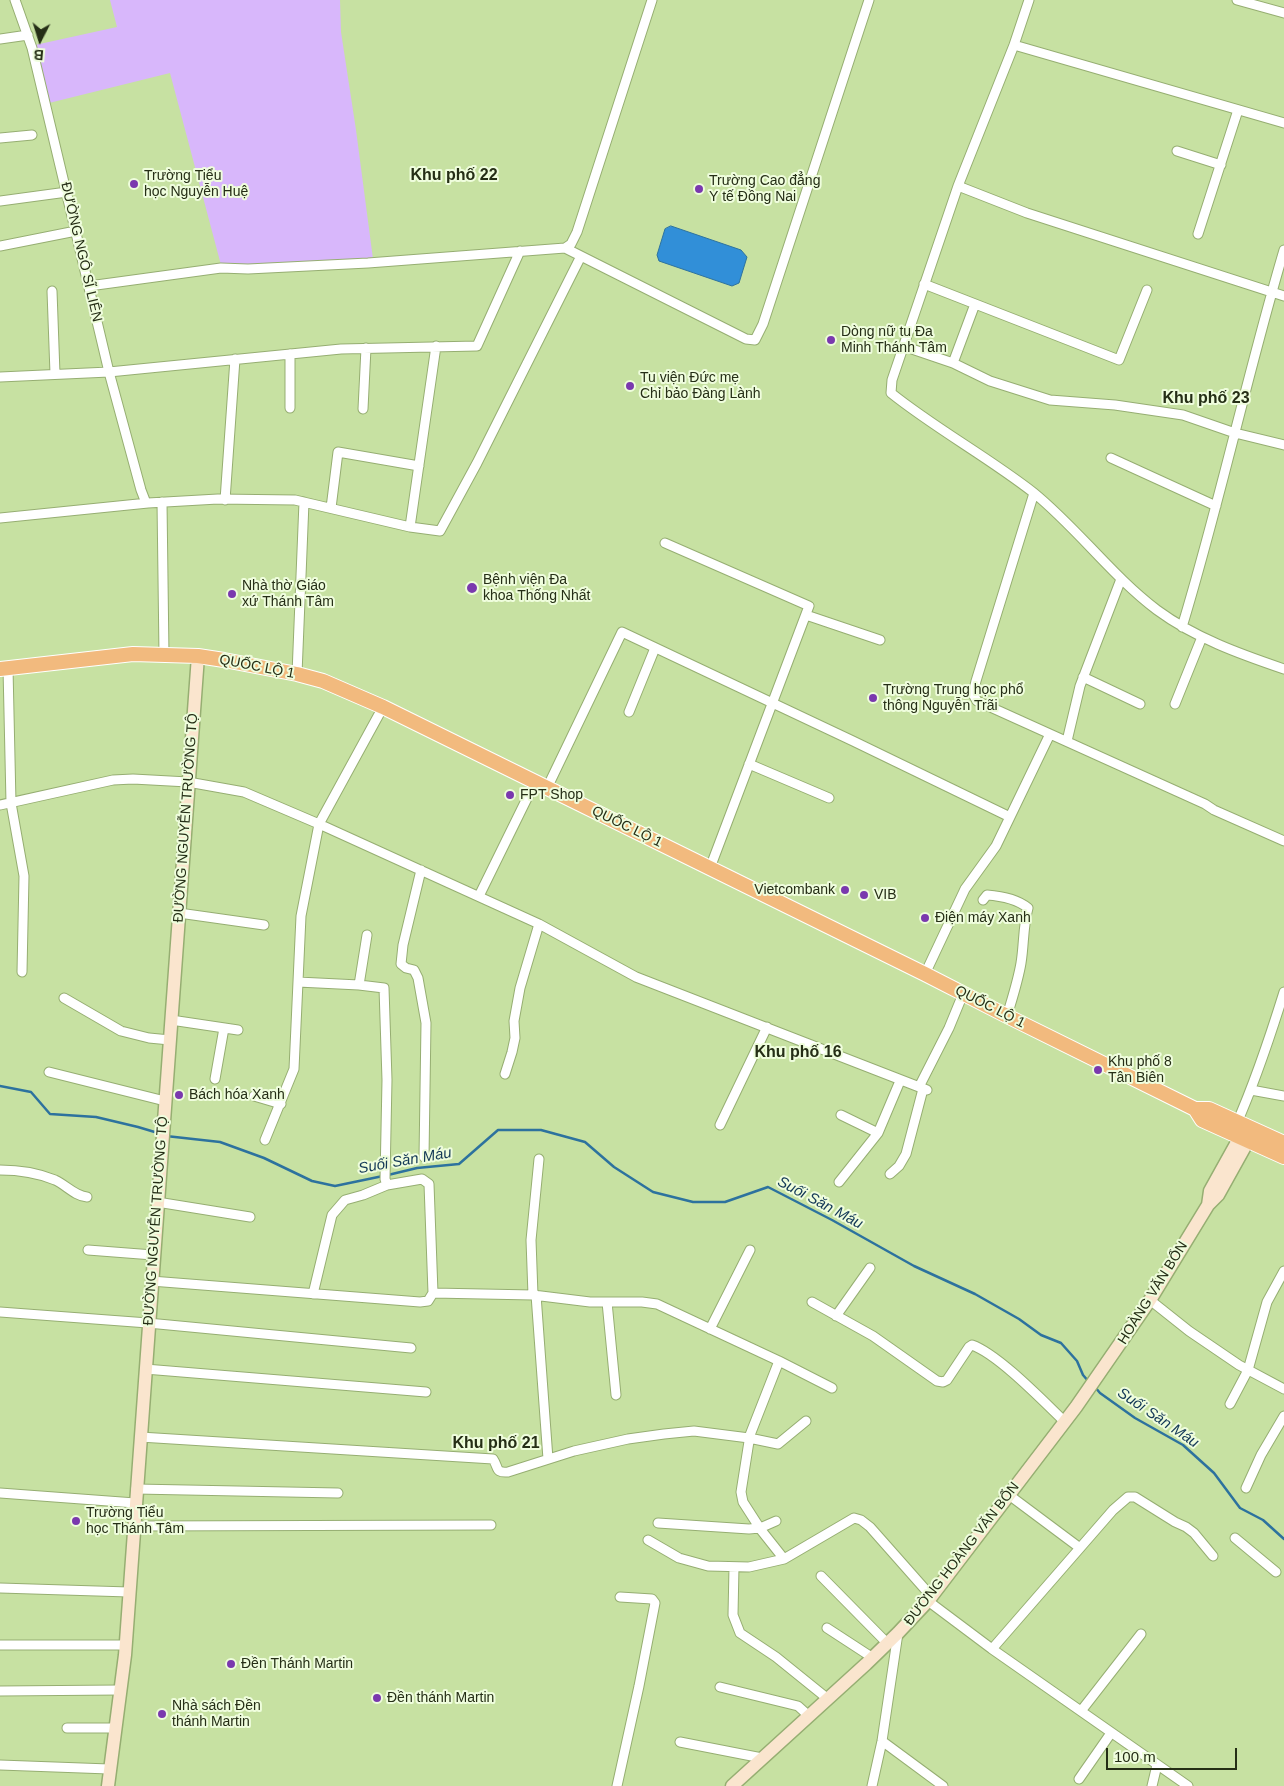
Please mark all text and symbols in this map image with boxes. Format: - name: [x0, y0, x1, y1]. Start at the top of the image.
- north arrow: [15, 15, 65, 65]
- text: B: [33, 47, 44, 63]
- district label: Khu phố 22: [410, 166, 498, 186]
- place label: Trường Tiểu học Nguyễn Huệ: [144, 168, 248, 200]
- place label: Trường Cao đẳng Y tế Đồng Nai: [709, 173, 820, 206]
- marker: Trường Tiểu học Nguyễn Huệ: [128, 178, 140, 190]
- street label: ĐƯỜNG NGÔ SĨ LIÊN: [57, 180, 105, 324]
- marker: Trường Cao đẳng Y tế Đồng Nai: [693, 183, 705, 195]
- place label: Dòng nữ tu Đa Minh Thánh Tâm: [841, 324, 947, 357]
- marker: Dòng nữ tu Đa Minh Thánh Tâm: [825, 334, 837, 346]
- place label: Tu viện Đức mẹ Chỉ bảo Đàng Lành: [640, 370, 761, 402]
- marker: Tu viện Đức mẹ Chỉ bảo Đàng Lành: [624, 380, 636, 392]
- district label: Khu phố 23: [1162, 389, 1250, 409]
- place label: Bệnh viện Đa khoa Thống Nhất: [483, 572, 590, 604]
- place label: Nhà thờ Giáo xứ Thánh Tâm: [242, 578, 334, 610]
- marker: Bệnh viện Đa khoa Thống Nhất: [465, 581, 479, 595]
- marker: Nhà thờ Giáo xứ Thánh Tâm: [226, 588, 238, 600]
- street label: QUỐC LỘ 1: [218, 651, 296, 683]
- place label: Trường Trung học phổ thông Nguyễn Trãi: [883, 682, 1023, 714]
- marker: Trường Trung học phổ thông Nguyễn Trãi: [867, 692, 879, 704]
- street label: ĐƯỜNG NGUYỄN TRƯỜNG TỘ: [170, 713, 202, 923]
- place label: FPT Shop: [520, 787, 583, 803]
- marker: FPT Shop: [504, 789, 516, 801]
- street label: QUỐC LỘ 1: [589, 803, 665, 851]
- place label: Vietcombank: [754, 882, 835, 898]
- marker: Vietcombank: [839, 884, 851, 896]
- place label: VIB: [874, 887, 897, 903]
- marker: VIB: [858, 889, 870, 901]
- place label: Điện máy Xanh: [935, 910, 1031, 926]
- marker: Điện máy Xanh: [919, 912, 931, 924]
- street label: QUỐC LỘ 1: [952, 982, 1028, 1032]
- district label: Khu phố 16: [754, 1043, 842, 1063]
- place label: Khu phố 8 Tân Biên: [1108, 1054, 1172, 1086]
- marker: Khu phố 8 Tân Biên: [1092, 1064, 1104, 1076]
- place label: Bách hóa Xanh: [189, 1087, 285, 1103]
- marker: Bách hóa Xanh: [173, 1089, 185, 1101]
- street label: ĐƯỜNG NGUYỄN TRƯỜNG TỘ: [140, 1116, 172, 1326]
- water label: Suối Săn Máu: [357, 1144, 453, 1178]
- water label: Suối Săn Máu: [774, 1173, 866, 1233]
- street label: HOÀNG VĂN BỔN: [1115, 1238, 1191, 1348]
- water label: Suối Săn Máu: [1114, 1384, 1202, 1452]
- district label: Khu phố 21: [452, 1434, 540, 1454]
- street label: ĐƯỜNG HOÀNG VĂN BỔN: [901, 1479, 1023, 1629]
- place label: Trường Tiểu học Thánh Tâm: [86, 1505, 184, 1538]
- marker: Trường Tiểu học Thánh Tâm: [70, 1515, 82, 1527]
- place label: Đền Thánh Martin: [241, 1656, 353, 1672]
- marker: Đền Thánh Martin: [225, 1658, 237, 1670]
- place label: Đền thánh Martin: [387, 1690, 494, 1706]
- marker: Đền thánh Martin: [371, 1692, 383, 1704]
- place label: Nhà sách Đền thánh Martin: [172, 1698, 261, 1730]
- marker: Nhà sách Đền thánh Martin: [156, 1708, 168, 1720]
- scale bar: [1109, 1738, 1240, 1770]
- text: 100 m: [1114, 1748, 1156, 1765]

